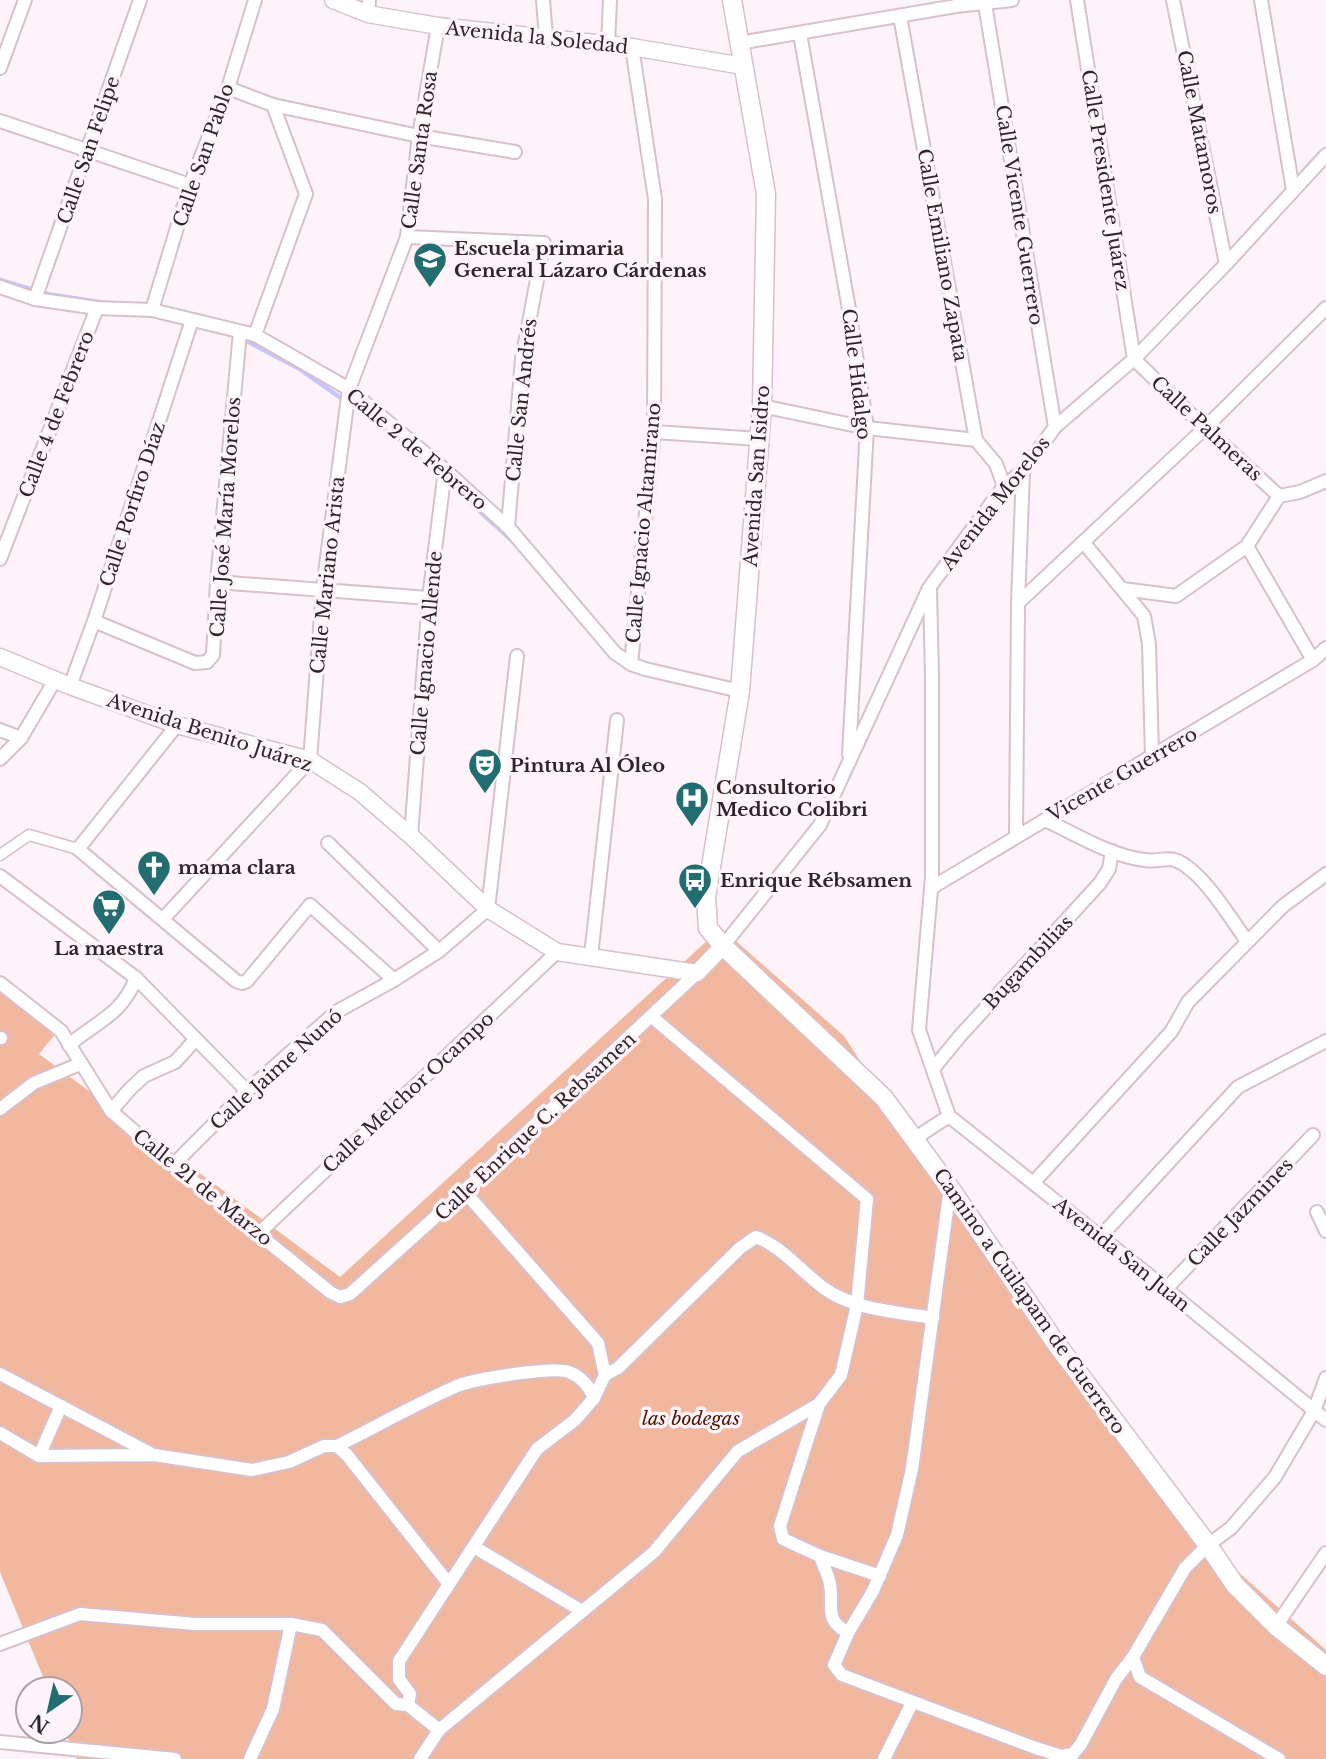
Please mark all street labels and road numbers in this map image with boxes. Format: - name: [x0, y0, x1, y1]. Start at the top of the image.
- street label: Avenida la Soledad: [443, 16, 630, 59]
- street label: Calle Matamoros: [1172, 48, 1227, 216]
- street label: Calle Presidente Juárez: [1077, 68, 1134, 292]
- street label: Calle Santa Rosa: [397, 69, 442, 231]
- street label: Calle San Felipe: [52, 73, 125, 227]
- street label: Calle San Pablo: [168, 80, 239, 230]
- street label: Calle Vicente Guerrero: [991, 103, 1048, 327]
- street label: Calle Emiliano Zapata: [912, 147, 973, 364]
- street label: Calle Hidalgo: [837, 307, 876, 441]
- street label: Calle San Andrés: [501, 317, 542, 483]
- street label: Calle 4 de Febrero: [14, 328, 99, 501]
- street label: Calle Palmeras: [1146, 371, 1267, 486]
- street label: Calle 2 de Febrero: [341, 384, 492, 515]
- street label: Avenida San Isidro: [739, 384, 774, 569]
- street label: Calle José María Morelos: [206, 396, 245, 638]
- street label: Calle Ignacio Altamirano: [622, 402, 665, 644]
- street label: Calle Porfiro Díaz: [95, 419, 170, 589]
- street label: Avenida Morelos: [935, 432, 1055, 576]
- street label: Calle Mariano Arista: [306, 475, 349, 675]
- street label: Calle Ignacio Allende: [406, 550, 447, 756]
- street label: Avenida Benito Juárez: [103, 688, 315, 777]
- street label: Vicente Guerrero: [1042, 722, 1201, 827]
- street label: Bugambilias: [979, 911, 1078, 1014]
- street label: Calle Jaime Nunó: [205, 1004, 347, 1135]
- street label: Calle Melchor Ocampo: [318, 1007, 499, 1178]
- street label: Calle Enrique C. Rebsamen: [430, 1027, 640, 1225]
- street label: Calle 21 de Marzo: [128, 1124, 277, 1251]
- street label: Calle Jazmines: [1183, 1153, 1298, 1271]
- street label: Camino a Cuilapam de Guerrero: [929, 1164, 1131, 1439]
- street label: Avenida San Juan: [1048, 1192, 1194, 1316]

